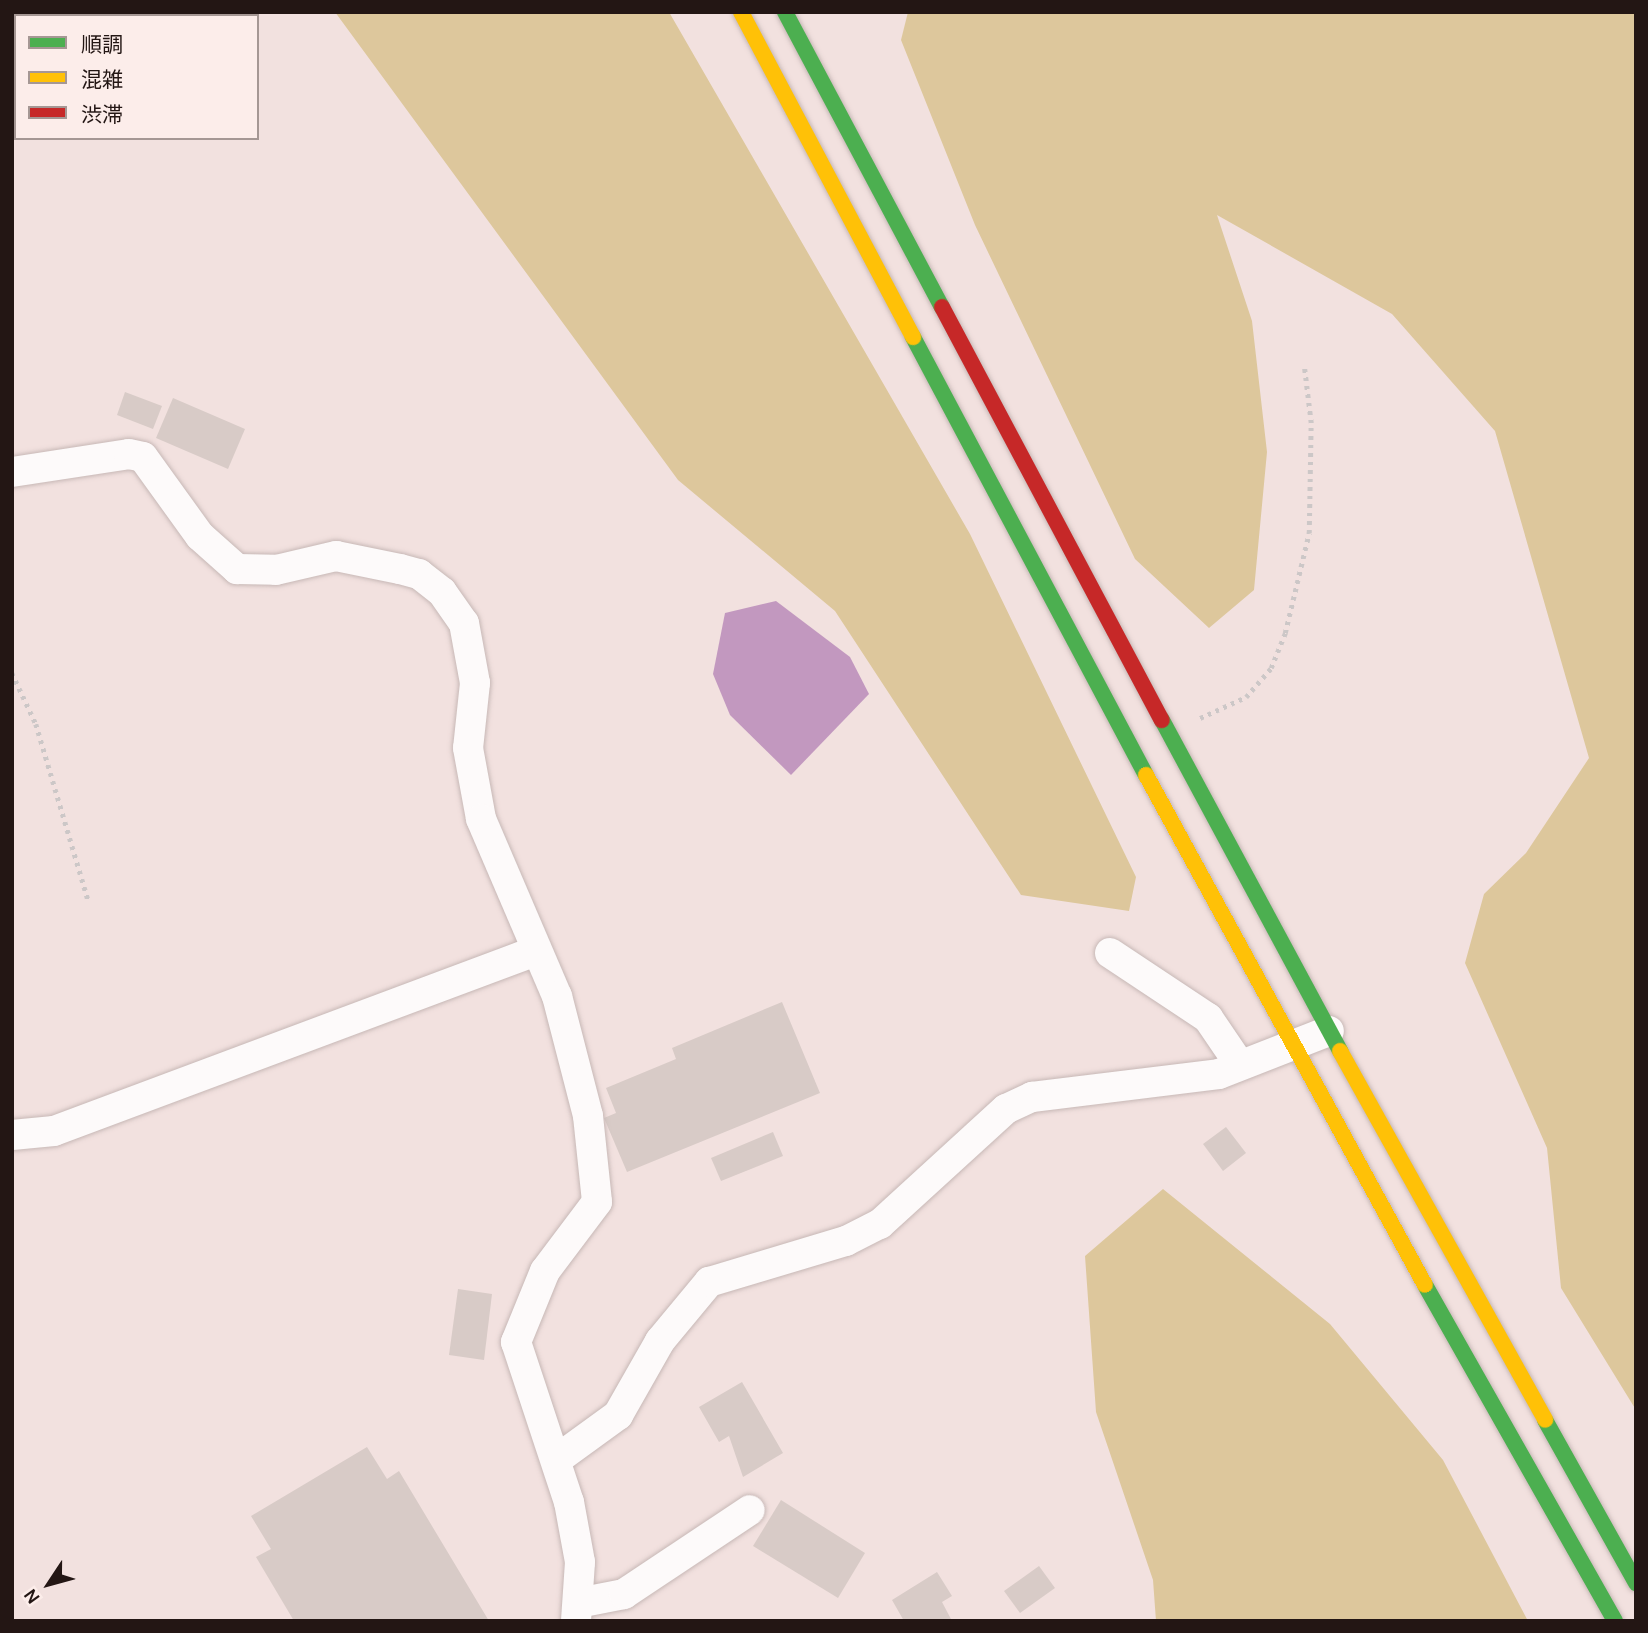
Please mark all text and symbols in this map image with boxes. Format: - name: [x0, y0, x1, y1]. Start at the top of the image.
- legend: [14, 14, 259, 140]
- text: 順調: [81, 33, 123, 57]
- text: 混雑: [81, 68, 123, 92]
- text: 渋滞: [81, 103, 123, 127]
- north arrow: [14, 1549, 84, 1619]
- text: N: [19, 1584, 45, 1608]

